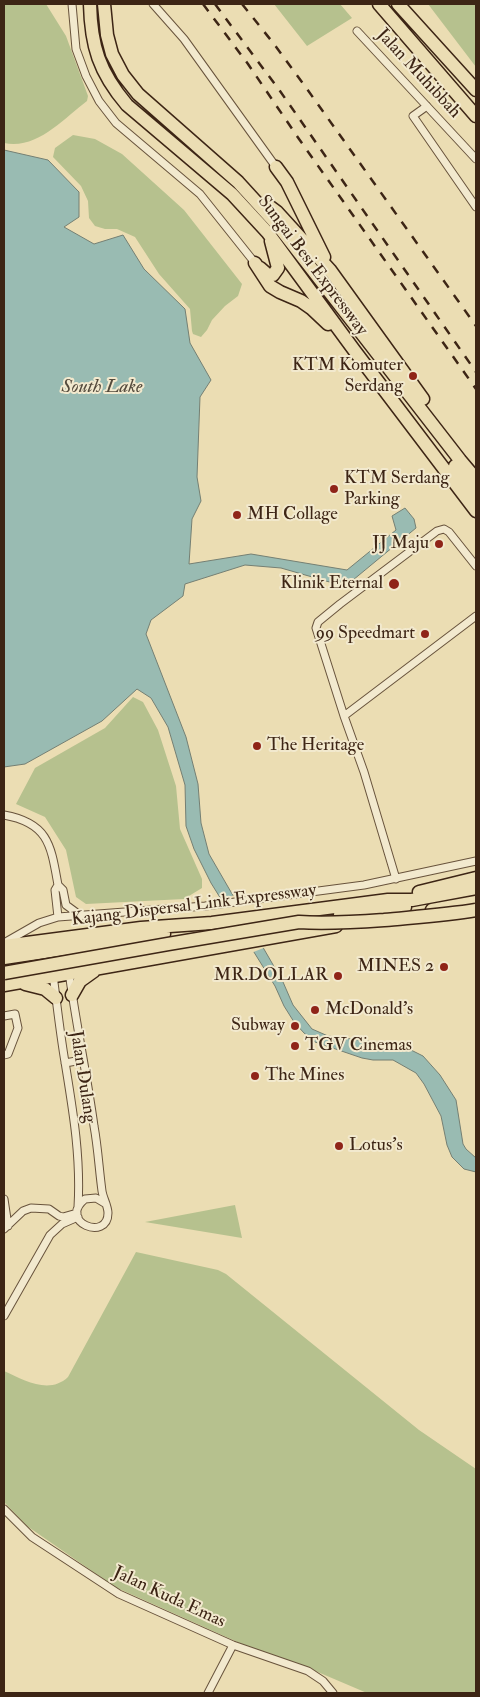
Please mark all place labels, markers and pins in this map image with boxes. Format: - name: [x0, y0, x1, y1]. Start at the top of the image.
- place label: KTM Komuter Serdang: [292, 355, 403, 398]
- marker: KTM Komuter Serdang: [407, 370, 419, 382]
- place label: KTM Serdang Parking: [344, 468, 449, 510]
- marker: KTM Serdang Parking: [328, 483, 340, 495]
- place label: MH Collage: [247, 504, 338, 526]
- marker: MH Collage: [231, 509, 243, 521]
- place label: JJ Maju: [372, 533, 429, 555]
- marker: JJ Maju: [433, 538, 445, 550]
- place label: Klinik Eternal: [280, 573, 383, 595]
- marker: Klinik Eternal: [387, 577, 401, 591]
- place label: 99 Speedmart: [316, 623, 415, 645]
- marker: 99 Speedmart: [419, 628, 431, 640]
- place label: The Heritage: [267, 735, 364, 757]
- marker: The Heritage: [251, 740, 263, 752]
- place label: MINES 2: [357, 956, 434, 978]
- marker: MINES 2: [438, 961, 450, 973]
- place label: MR.DOLLAR: [214, 965, 328, 987]
- marker: MR.DOLLAR: [332, 970, 344, 982]
- place label: McDonald's: [325, 999, 413, 1021]
- marker: McDonald's: [309, 1004, 321, 1016]
- place label: Subway: [231, 1015, 285, 1037]
- marker: Subway: [289, 1020, 301, 1032]
- place label: TGV Cinemas: [305, 1035, 412, 1057]
- marker: TGV Cinemas: [289, 1040, 301, 1052]
- place label: The Mines: [265, 1065, 344, 1087]
- marker: The Mines: [249, 1070, 261, 1082]
- place label: Lotus's: [349, 1135, 403, 1157]
- marker: Lotus's: [333, 1140, 345, 1152]

